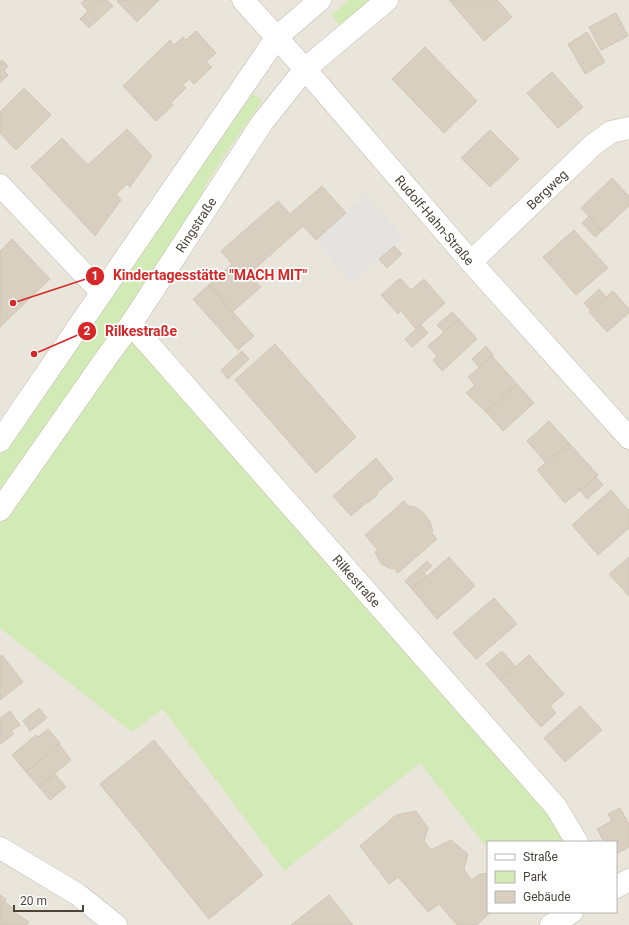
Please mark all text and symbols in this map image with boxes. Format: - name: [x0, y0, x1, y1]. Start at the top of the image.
- street label: Bergweg: [523, 166, 570, 212]
- street label: Rudolf-Hahn-Straße: [392, 172, 478, 268]
- street label: Ringstraße: [172, 194, 219, 255]
- callout: Kindertagesstätte "MACH MIT": [85, 263, 315, 289]
- text: Kindertagesstätte "MACH MIT": [113, 267, 308, 283]
- text: 1: [92, 269, 98, 283]
- callout: Rilkestraße: [77, 318, 185, 344]
- text: Rilkestraße: [105, 323, 177, 339]
- text: 2: [84, 324, 91, 338]
- street label: Rilkestraße: [330, 552, 384, 610]
- legend: [487, 841, 617, 913]
- text: Straße: [523, 850, 558, 864]
- text: Park: [523, 870, 548, 884]
- scale bar: [14, 887, 83, 913]
- text: Gebäude: [523, 890, 571, 904]
- text: 20 m: [20, 894, 47, 908]

